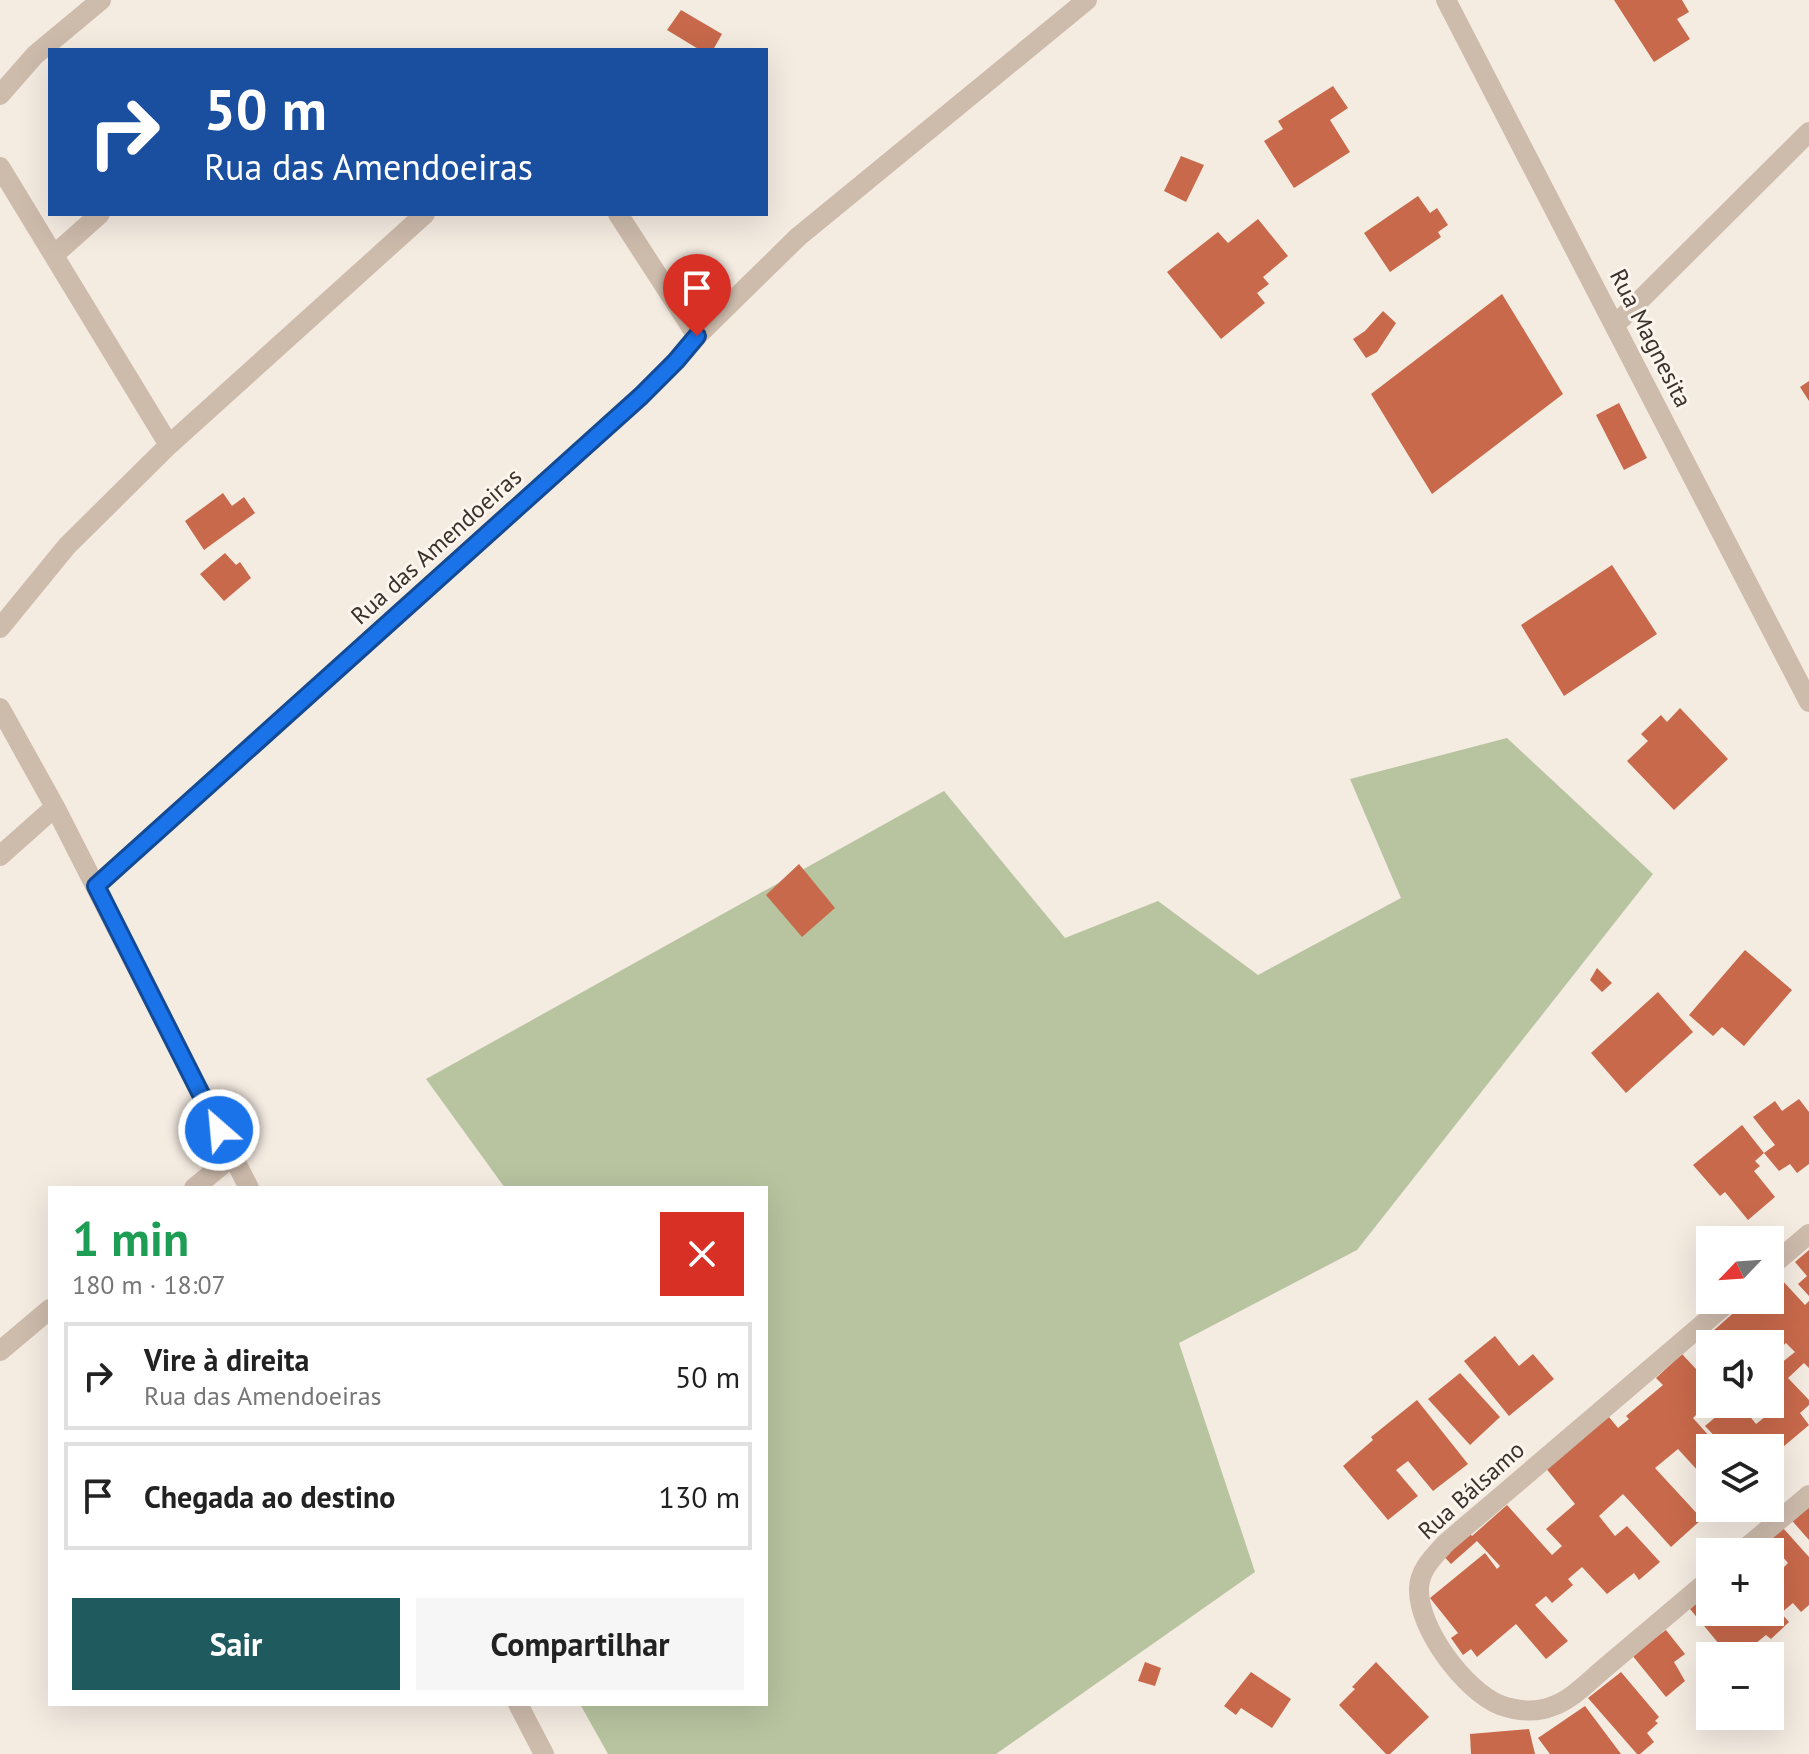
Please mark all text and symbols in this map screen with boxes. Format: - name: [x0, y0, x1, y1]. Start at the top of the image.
- text: 50 m: [204, 73, 327, 145]
- icon: right: [72, 80, 176, 184]
- text: Rua das Amendoeiras: [204, 143, 533, 190]
- pin: [663, 254, 731, 336]
- street label: Rua Magnesita: [1603, 264, 1699, 412]
- icon: arrive: [675, 266, 719, 310]
- street label: Rua das Amendoeiras: [344, 461, 528, 631]
- position arrow: [177, 1088, 261, 1172]
- text: 1 min: [72, 1207, 189, 1269]
- button: close: [660, 1212, 744, 1296]
- north arrow: [1696, 1226, 1784, 1314]
- map controls: [1696, 1226, 1784, 1730]
- text: 180 m · 18:07: [72, 1268, 226, 1301]
- button: sound: [1696, 1330, 1784, 1418]
- text: Vire à direita: [144, 1340, 309, 1379]
- icon: right: [76, 1354, 120, 1398]
- text: 50 m: [675, 1357, 740, 1396]
- text: Rua das Amendoeiras: [144, 1379, 382, 1412]
- street label: Rua Bálsamo: [1411, 1434, 1531, 1546]
- button: layers: [1696, 1434, 1784, 1522]
- icon: arrive: [76, 1474, 120, 1518]
- text: Chegada ao destino: [144, 1477, 395, 1516]
- text: 130 m: [659, 1477, 740, 1516]
- button: +: [1696, 1538, 1784, 1626]
- button: Sair: [72, 1598, 400, 1690]
- button: Compartilhar: [416, 1598, 744, 1690]
- button: −: [1696, 1642, 1784, 1730]

